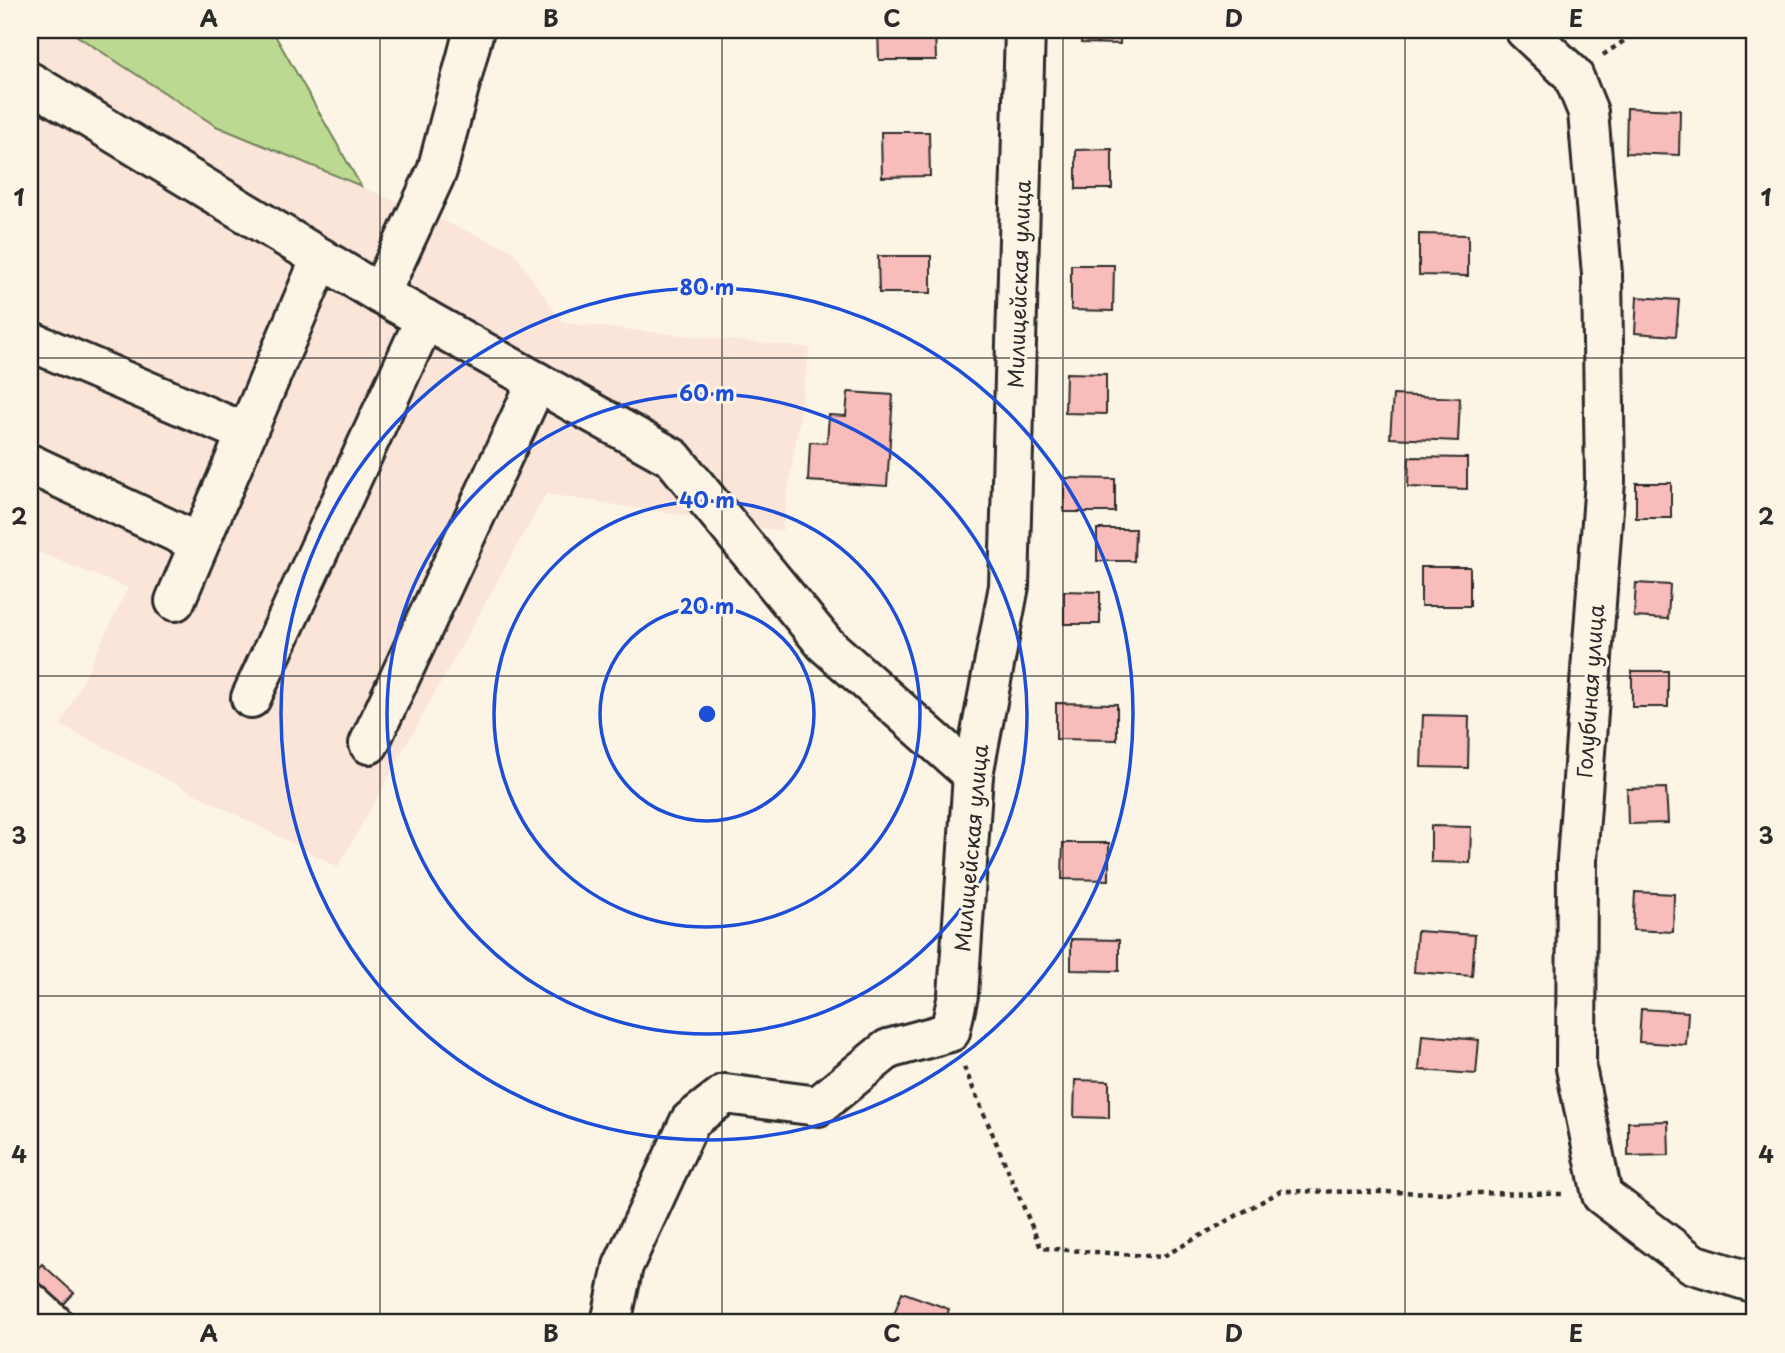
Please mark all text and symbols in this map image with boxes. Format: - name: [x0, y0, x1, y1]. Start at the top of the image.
- text: A: [200, 0, 218, 35]
- text: B: [543, 0, 559, 35]
- text: C: [883, 0, 901, 35]
- text: D: [1225, 0, 1243, 35]
- text: E: [1569, 0, 1583, 35]
- text: 1: [14, 179, 25, 214]
- street label: Милицейская улица: [998, 179, 1038, 389]
- text: 1: [1761, 179, 1772, 214]
- text: 80 m: [680, 270, 734, 302]
- text: 60 m: [679, 376, 735, 408]
- text: 40 m: [679, 483, 735, 515]
- text: 2: [11, 498, 27, 533]
- text: 2: [1758, 498, 1774, 533]
- text: 20 m: [680, 589, 734, 621]
- street label: Голубиная улица: [1567, 602, 1611, 779]
- centre of rings: [695, 702, 719, 726]
- street label: Милицейская улица: [945, 742, 995, 953]
- text: 3: [11, 817, 27, 852]
- text: 3: [1758, 817, 1774, 852]
- text: 4: [11, 1136, 27, 1171]
- text: 4: [1758, 1136, 1774, 1171]
- text: A: [200, 1315, 218, 1350]
- text: B: [543, 1315, 559, 1350]
- text: C: [883, 1315, 901, 1350]
- text: D: [1225, 1315, 1243, 1350]
- text: E: [1569, 1315, 1583, 1350]

